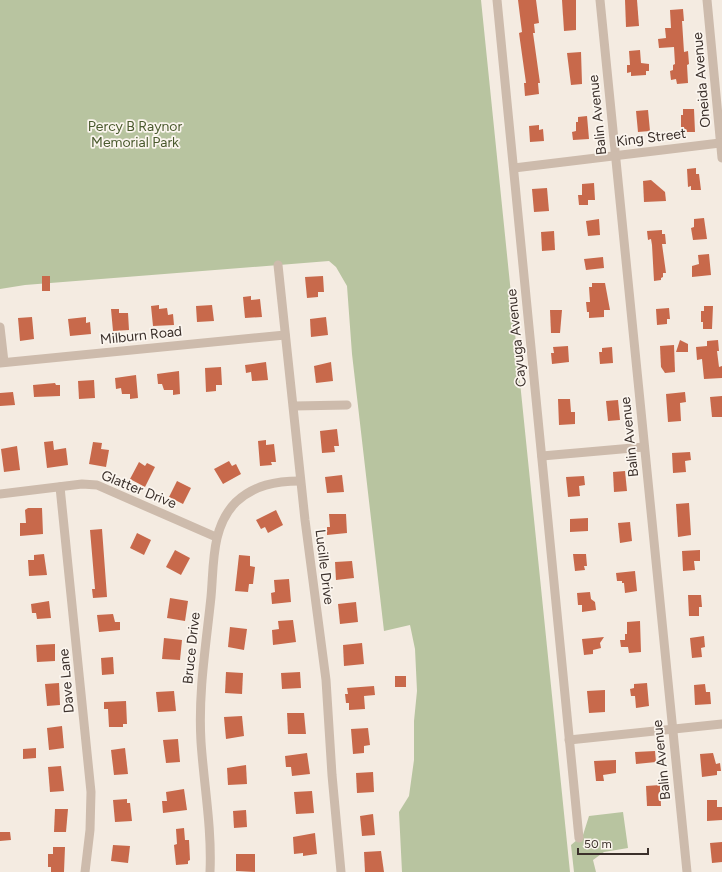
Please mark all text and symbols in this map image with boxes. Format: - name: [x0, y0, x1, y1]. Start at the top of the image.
- street label: Oneida Avenue: [689, 31, 714, 128]
- street label: Balin Avenue: [585, 74, 610, 156]
- park label: Percy B Raynor Memorial Park: [88, 118, 182, 151]
- street label: King Street: [615, 125, 687, 150]
- street label: Cayuga Avenue: [503, 288, 530, 388]
- street label: Milburn Road: [99, 323, 183, 348]
- street label: Balin Avenue: [617, 396, 642, 478]
- street label: Glatter Drive: [99, 467, 179, 512]
- street label: Lucille Drive: [311, 529, 338, 606]
- street label: Bruce Drive: [179, 611, 204, 685]
- street label: Dave Lane: [55, 648, 78, 714]
- street label: Balin Avenue: [649, 719, 674, 801]
- scale bar: [578, 830, 648, 856]
- text: 50 m: [584, 837, 612, 851]

